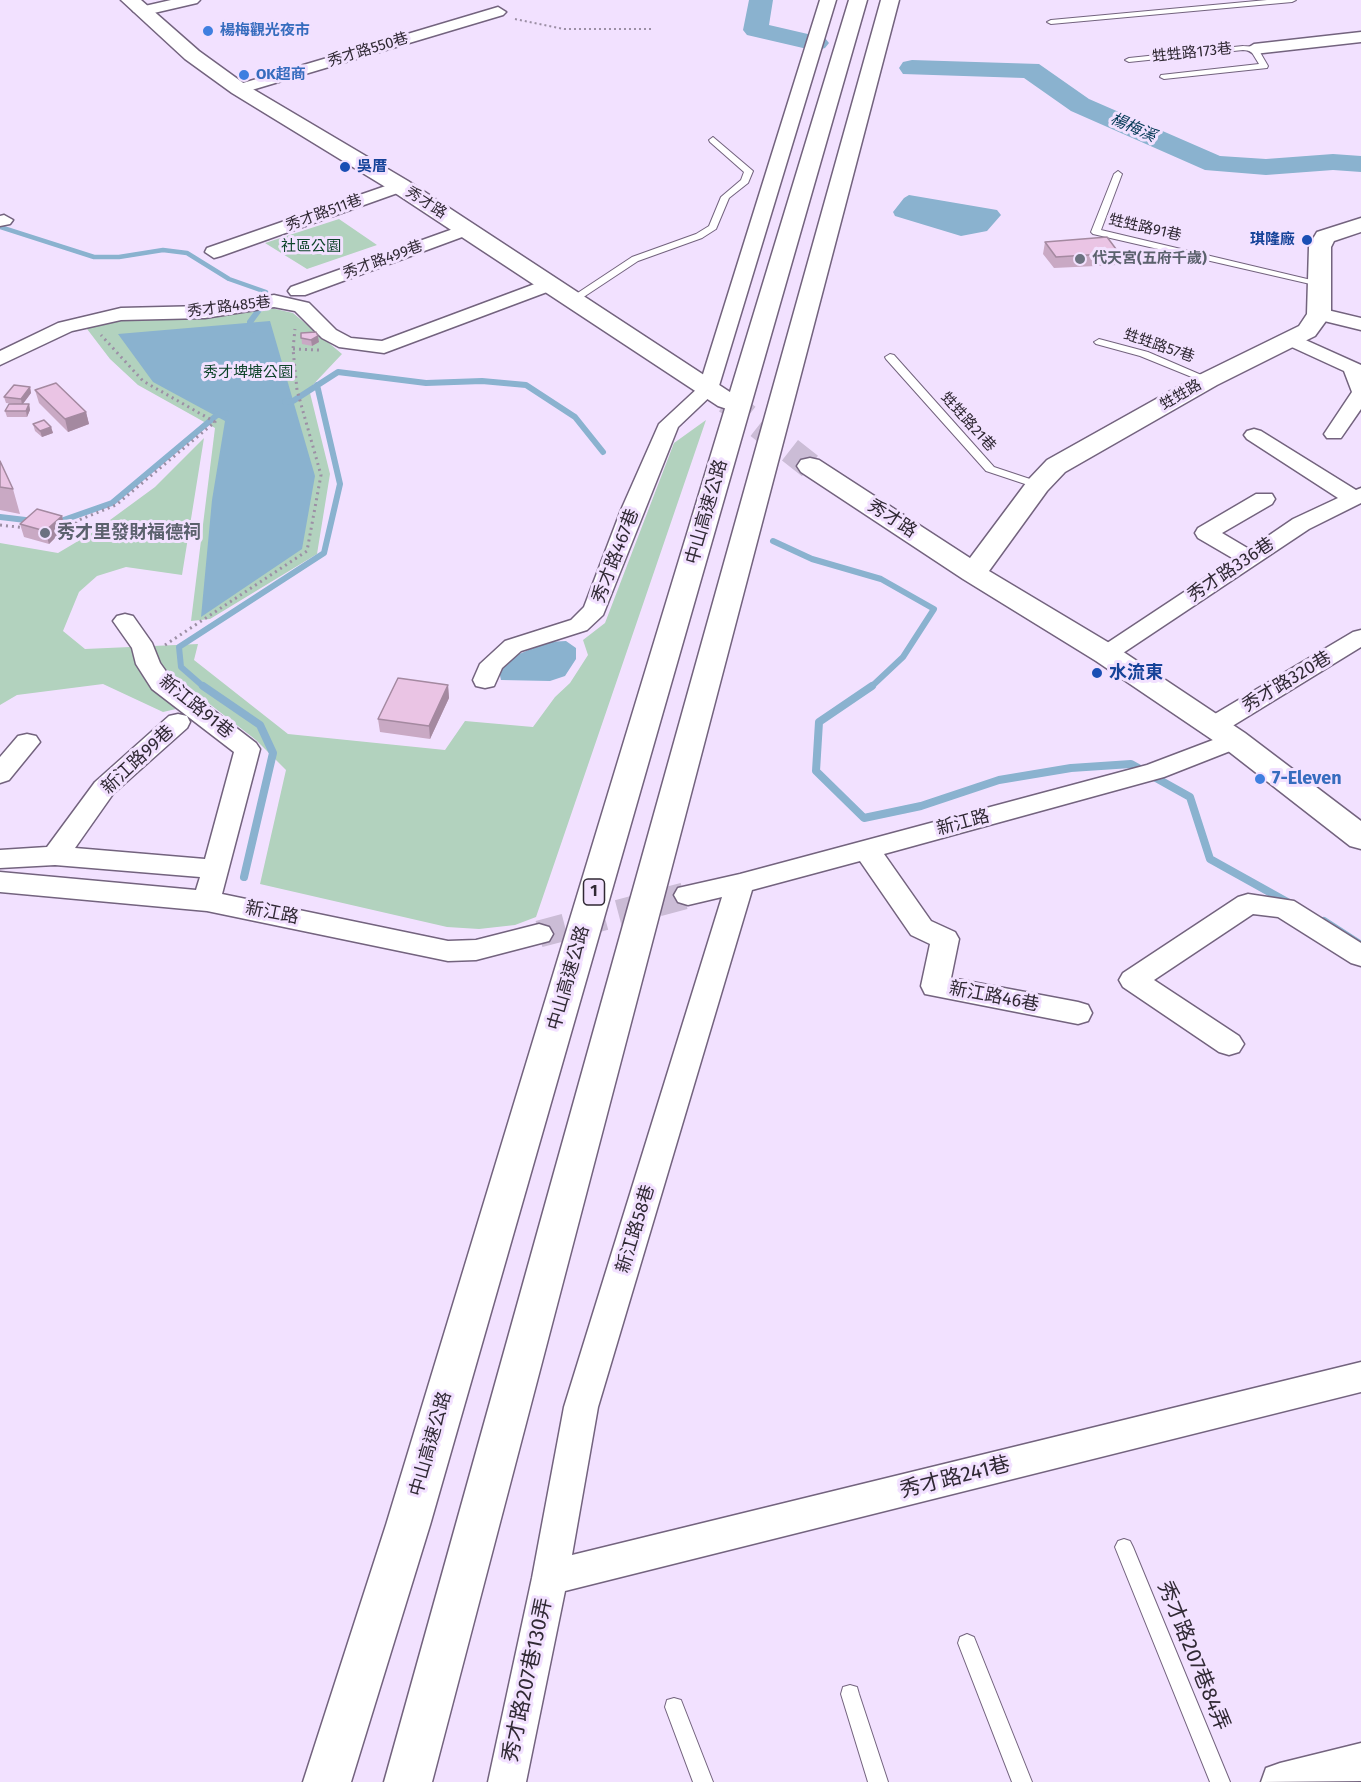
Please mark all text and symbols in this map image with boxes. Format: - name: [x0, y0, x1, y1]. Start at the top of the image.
- place label: 楊梅觀光夜市: [220, 22, 310, 40]
- marker: 楊梅觀光夜市: [201, 24, 215, 38]
- street label: 秀才路550巷: [326, 29, 410, 71]
- street label: 甡甡路173巷: [1151, 40, 1233, 66]
- place label: OK超商: [256, 66, 306, 84]
- marker: OK超商: [237, 68, 251, 82]
- water label: 楊梅溪: [1107, 109, 1159, 147]
- place label: 吳厝: [357, 158, 387, 176]
- marker: 吳厝: [338, 160, 352, 174]
- street label: 秀才路: [402, 183, 450, 223]
- street label: 秀才路511巷: [284, 191, 364, 235]
- street label: 甡甡路91巷: [1107, 211, 1183, 245]
- place label: 琪隆廠: [1250, 231, 1295, 249]
- marker: 琪隆廠: [1300, 233, 1314, 247]
- street label: 秀才路499巷: [341, 237, 425, 283]
- park label: 社區公園: [281, 238, 341, 256]
- place label: 代天宮(五府千歲): [1092, 250, 1207, 268]
- marker: 代天宮(五府千歲): [1073, 252, 1087, 266]
- street label: 秀才路485巷: [186, 293, 272, 321]
- street label: 甡甡路57巷: [1121, 325, 1197, 367]
- park label: 秀才埤塘公園: [203, 364, 293, 382]
- street label: 甡甡路: [1157, 376, 1205, 414]
- street label: 甡甡路21巷: [937, 389, 999, 455]
- street label: 中山高速公路: [682, 457, 732, 567]
- street label: 秀才路: [863, 495, 921, 543]
- street label: 秀才路467巷: [588, 506, 644, 606]
- place label: 秀才里發財福德祠: [57, 522, 201, 544]
- marker: 秀才里發財福德祠: [38, 526, 52, 540]
- street label: 秀才路336巷: [1184, 533, 1278, 607]
- street label: 秀才路320巷: [1239, 647, 1335, 717]
- place label: 水流東: [1109, 662, 1163, 684]
- marker: 水流東: [1090, 666, 1104, 680]
- street label: 新江路91巷: [155, 671, 237, 743]
- street label: 新江路99巷: [97, 721, 179, 799]
- place label: 7-Eleven: [1272, 768, 1342, 790]
- marker: 7-Eleven: [1253, 772, 1267, 786]
- street label: 新江路: [934, 806, 992, 840]
- road number: 1: [584, 879, 604, 905]
- street label: 新江路: [243, 897, 301, 929]
- street label: 中山高速公路: [544, 923, 594, 1033]
- street label: 新江路46巷: [947, 978, 1041, 1016]
- street label: 新江路58巷: [612, 1182, 660, 1276]
- street label: 中山高速公路: [406, 1389, 456, 1499]
- street label: 秀才路241巷: [897, 1452, 1013, 1504]
- street label: 秀才路207巷84弄: [1152, 1578, 1234, 1734]
- street label: 秀才路207巷130弄: [498, 1596, 558, 1764]

